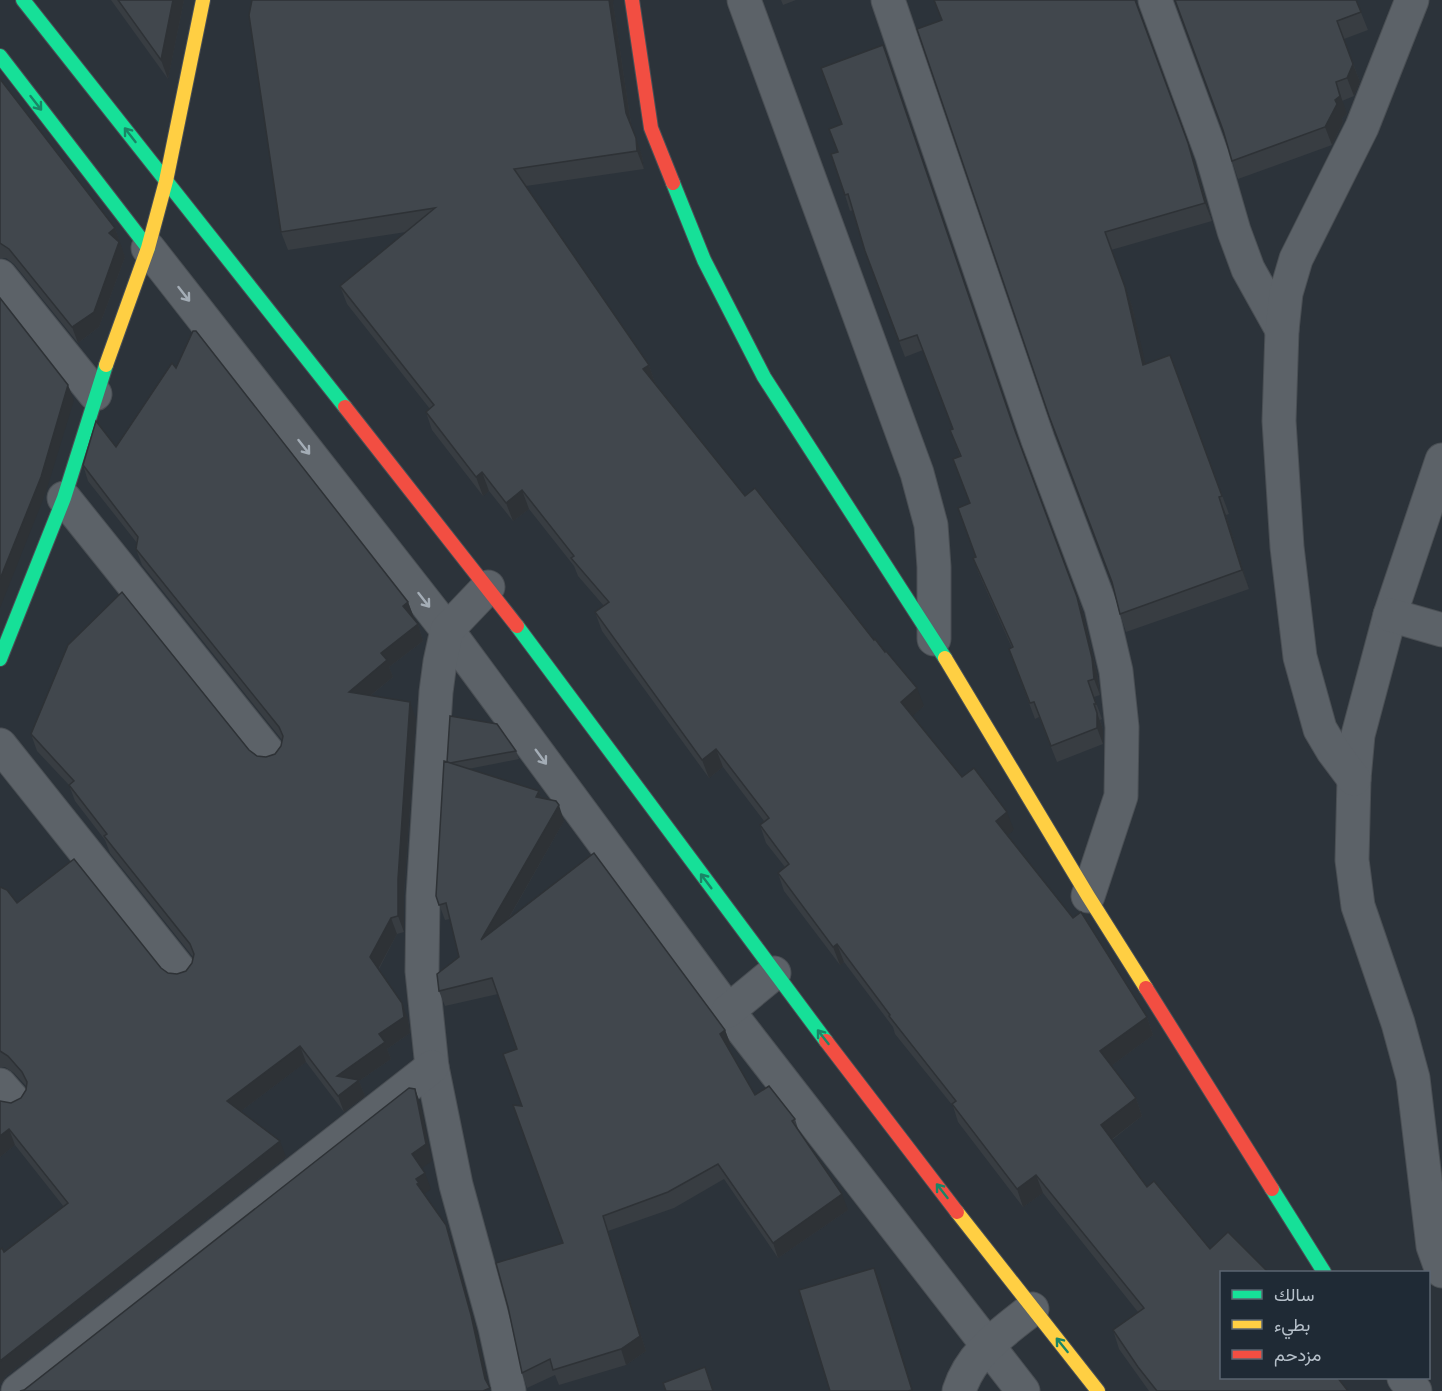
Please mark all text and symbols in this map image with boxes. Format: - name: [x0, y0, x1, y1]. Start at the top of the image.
- one-way arrow: [29, 94, 42, 110]
- one-way arrow: [123, 128, 136, 144]
- one-way arrow: [177, 285, 190, 301]
- one-way arrow: [298, 439, 311, 455]
- one-way arrow: [418, 592, 431, 608]
- one-way arrow: [535, 748, 547, 764]
- one-way arrow: [700, 874, 712, 890]
- one-way arrow: [817, 1029, 830, 1045]
- one-way arrow: [936, 1184, 948, 1200]
- legend: [1220, 1271, 1430, 1379]
- text: سالك: [1274, 1285, 1314, 1308]
- text: بطيء: [1274, 1315, 1310, 1340]
- one-way arrow: [1055, 1338, 1068, 1354]
- text: مزدحم: [1274, 1345, 1321, 1368]

